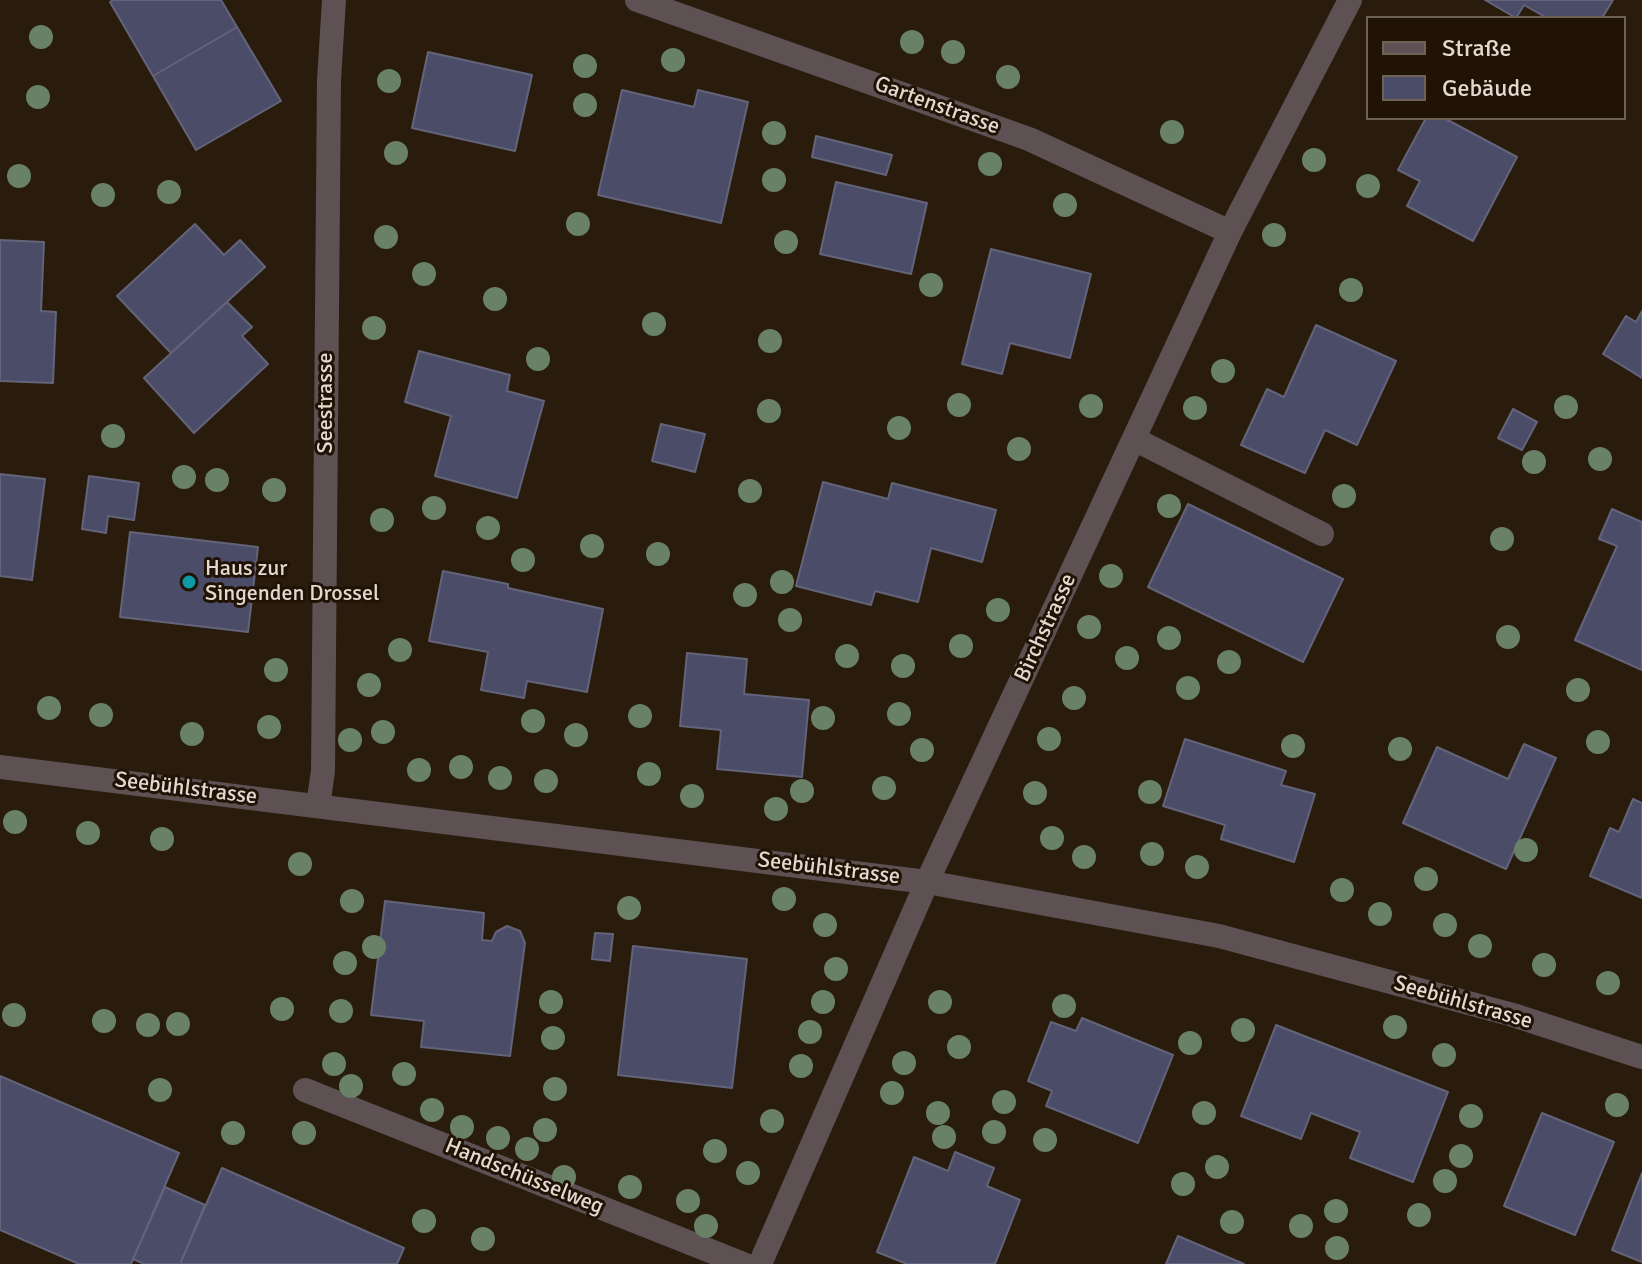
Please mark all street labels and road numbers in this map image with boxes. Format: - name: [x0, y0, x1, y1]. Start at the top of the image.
- street label: Gartenstrasse: [871, 71, 1003, 141]
- street label: Seestrasse: [313, 353, 339, 453]
- street label: Birchstrasse: [1010, 570, 1082, 686]
- street label: Seebühlstrasse: [113, 767, 259, 811]
- street label: Seebühlstrasse: [756, 847, 902, 891]
- street label: Seebühlstrasse: [1391, 971, 1535, 1035]
- street label: Handschüsselweg: [441, 1133, 607, 1221]

